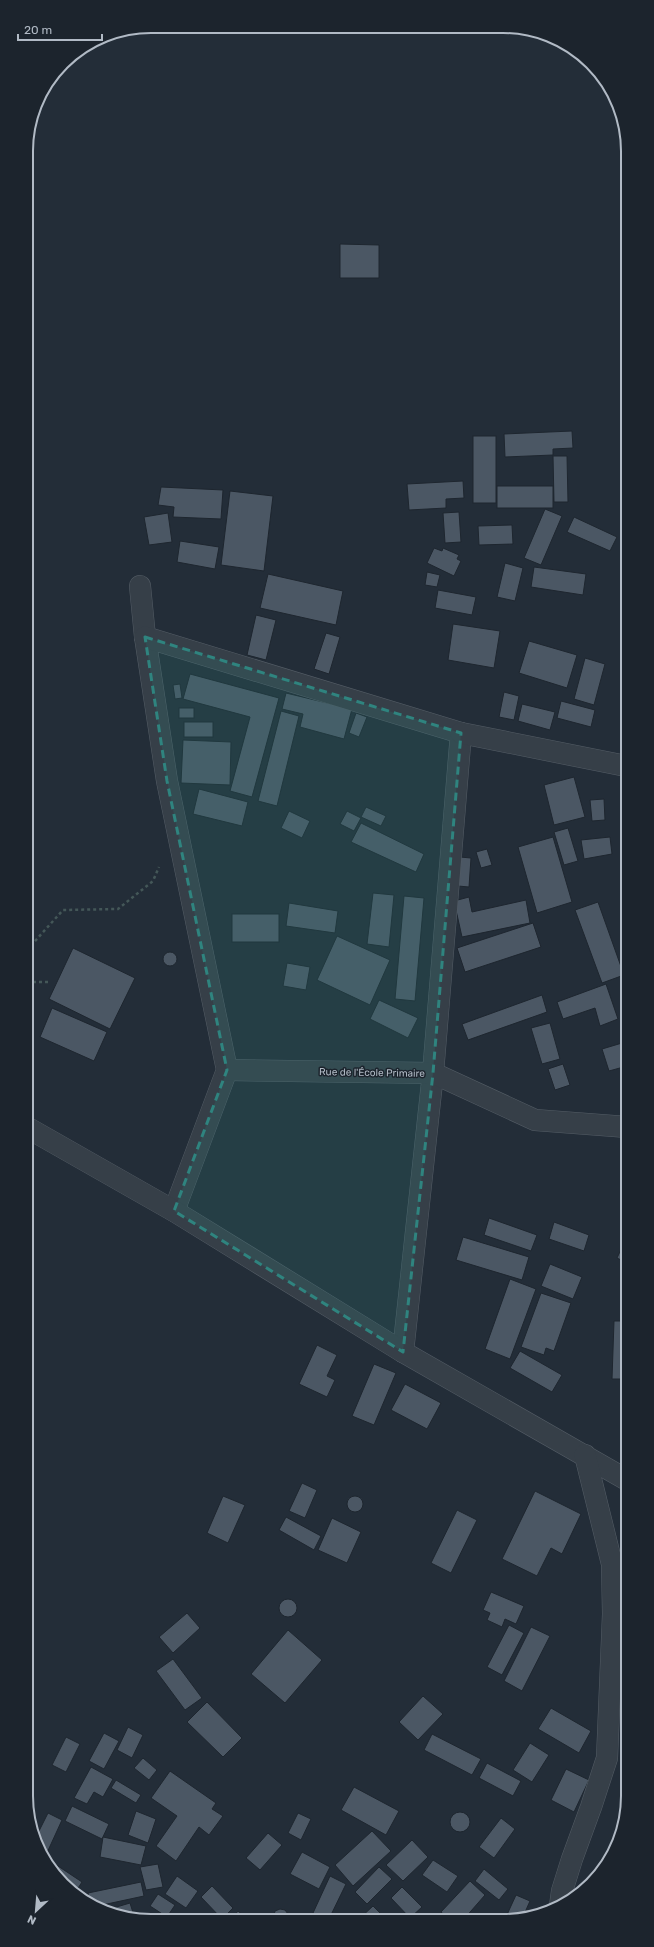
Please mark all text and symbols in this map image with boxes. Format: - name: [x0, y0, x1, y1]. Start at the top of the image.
- scale bar: [18, 16, 102, 42]
- text: 20 m: [24, 23, 52, 37]
- street label: Rue de l'École Primaire: [319, 1066, 425, 1080]
- north arrow: [16, 1891, 56, 1931]
- text: N: [25, 1912, 38, 1927]

